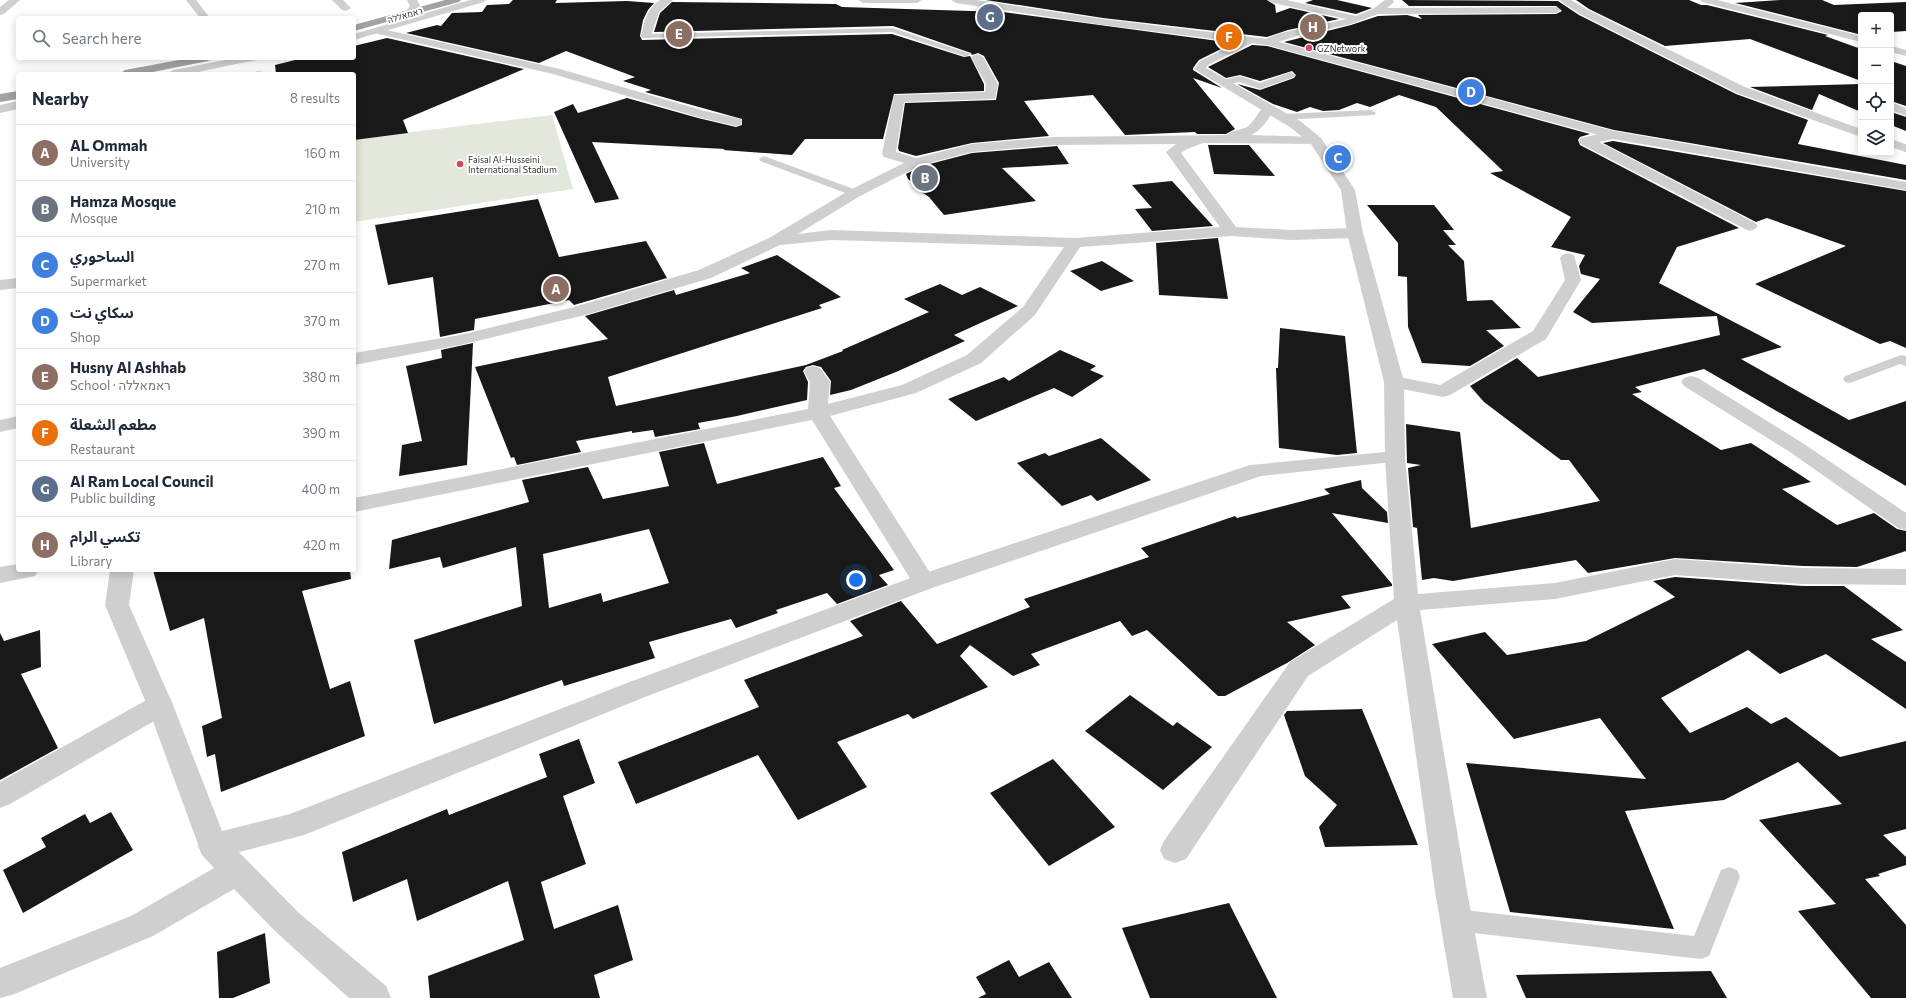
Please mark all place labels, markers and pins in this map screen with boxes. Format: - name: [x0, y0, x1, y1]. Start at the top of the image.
- pin: G: [977, 2, 1003, 32]
- pin: H: [1300, 12, 1326, 42]
- pin: E: [666, 19, 692, 49]
- pin: F: [1216, 22, 1242, 52]
- marker: GZNetwork: [1304, 43, 1314, 53]
- place label: GZNetwork: [1317, 43, 1366, 54]
- pin: D: [1458, 77, 1484, 107]
- pin: C: [1325, 143, 1351, 173]
- place label: Faisal Al-Husseini International Stadium: [468, 154, 557, 175]
- marker: Faisal Al-Husseini International Stadium: [455, 159, 465, 169]
- pin: B: [912, 163, 938, 193]
- pin: A: [543, 274, 569, 304]

